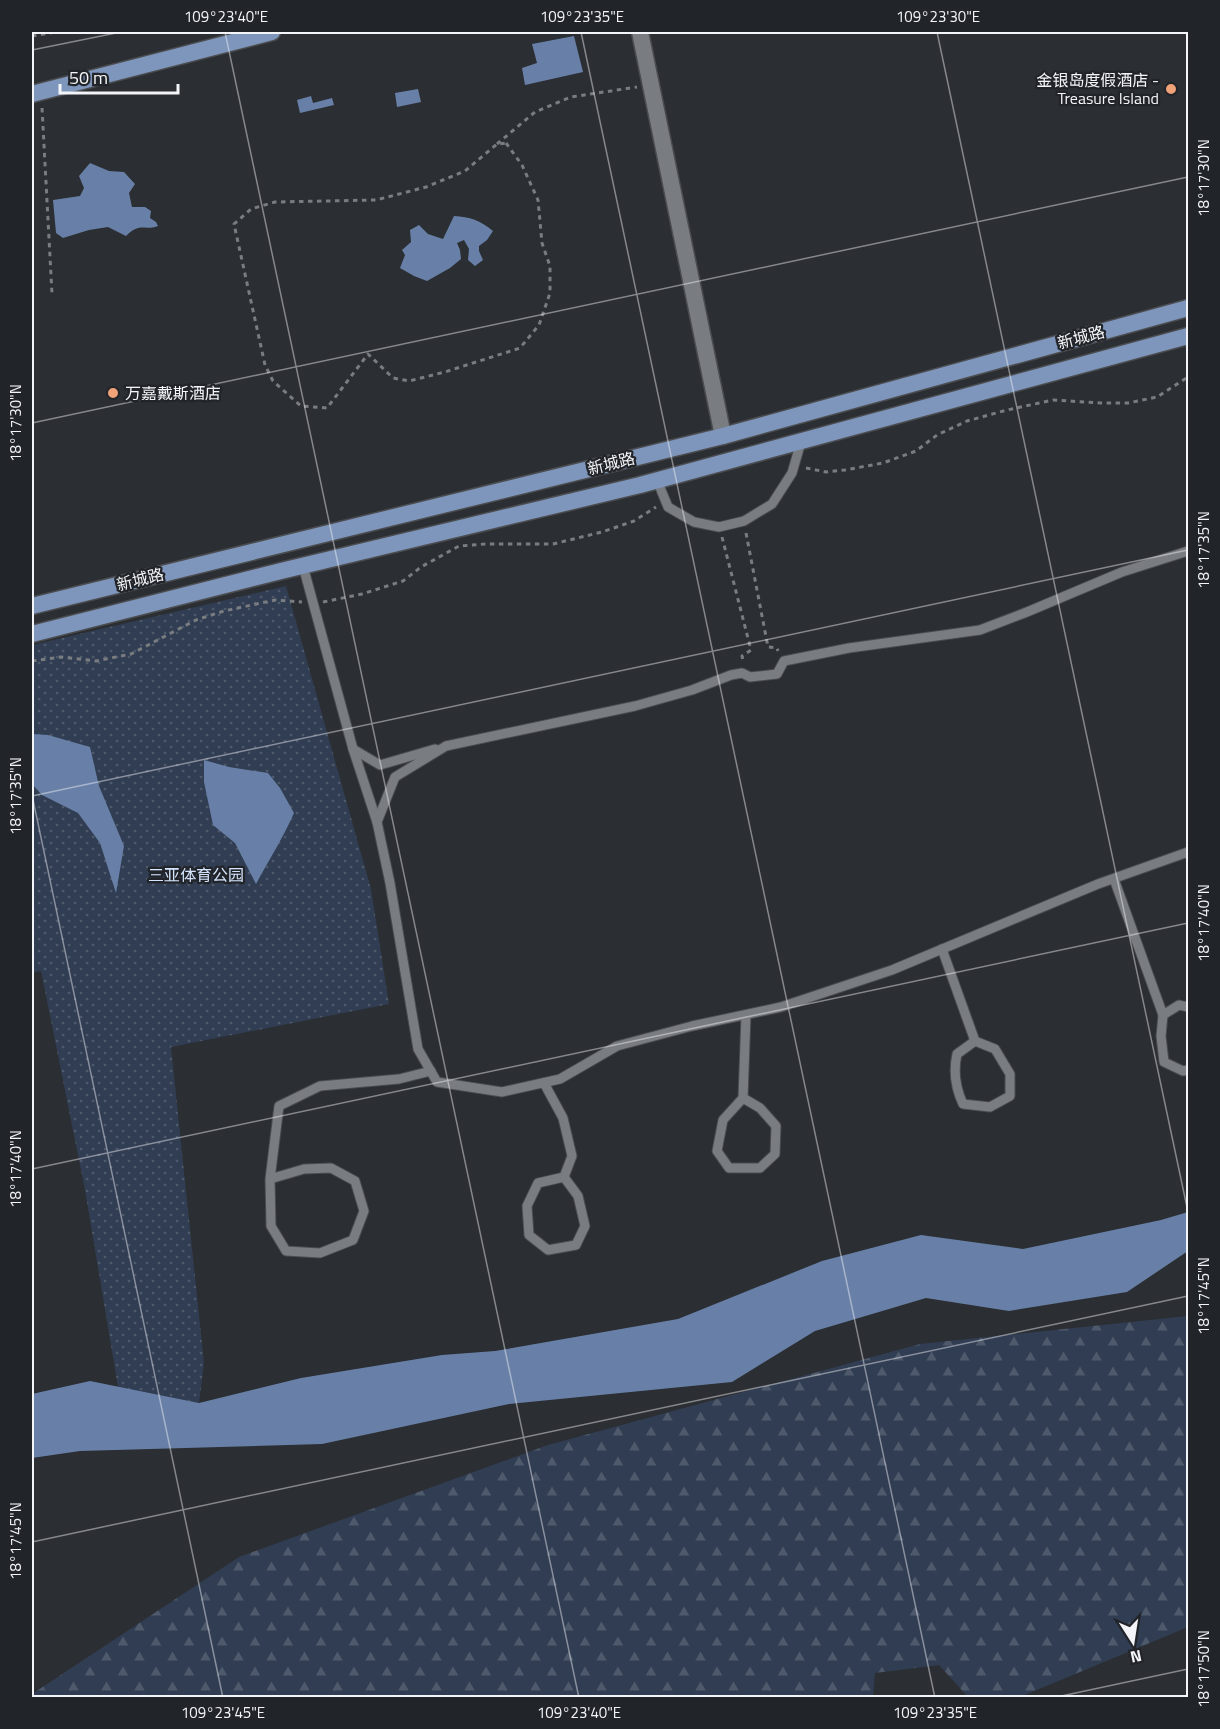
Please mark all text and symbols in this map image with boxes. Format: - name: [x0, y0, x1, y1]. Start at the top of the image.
- text: 109°23'40"E: [184, 5, 268, 28]
- text: 109°23'35"E: [540, 5, 624, 28]
- text: 109°23'30"E: [896, 5, 980, 28]
- scale bar: [60, 57, 178, 95]
- text: 50 m: [69, 64, 108, 91]
- place label: 金银岛度假酒店 - Treasure Island: [1036, 68, 1159, 110]
- marker: 金银岛度假酒店 - Treasure Island: [1164, 82, 1178, 96]
- text: 18°17'30"N: [1192, 139, 1215, 217]
- street label: 新城路: [1055, 319, 1107, 355]
- place label: 万嘉戴斯酒店: [125, 381, 221, 405]
- text: 18°17'30"N: [4, 384, 27, 462]
- marker: 万嘉戴斯酒店: [106, 386, 120, 400]
- street label: 新城路: [585, 446, 637, 480]
- text: 18°17'35"N: [1192, 511, 1215, 589]
- street label: 新城路: [114, 562, 166, 596]
- text: 18°17'35"N: [4, 757, 27, 835]
- park label: 三亚体育公园: [148, 863, 244, 887]
- text: 18°17'40"N: [1192, 884, 1215, 962]
- text: 18°17'40"N: [4, 1130, 27, 1208]
- text: 18°17'45"N: [1192, 1257, 1215, 1335]
- text: 18°17'45"N: [4, 1502, 27, 1580]
- north arrow: [1103, 1612, 1163, 1672]
- text: 18°17'50"N: [1192, 1630, 1215, 1708]
- text: N: [1128, 1644, 1144, 1670]
- text: 109°23'45"E: [181, 1701, 265, 1724]
- text: 109°23'40"E: [537, 1701, 621, 1724]
- text: 109°23'35"E: [893, 1701, 977, 1724]

